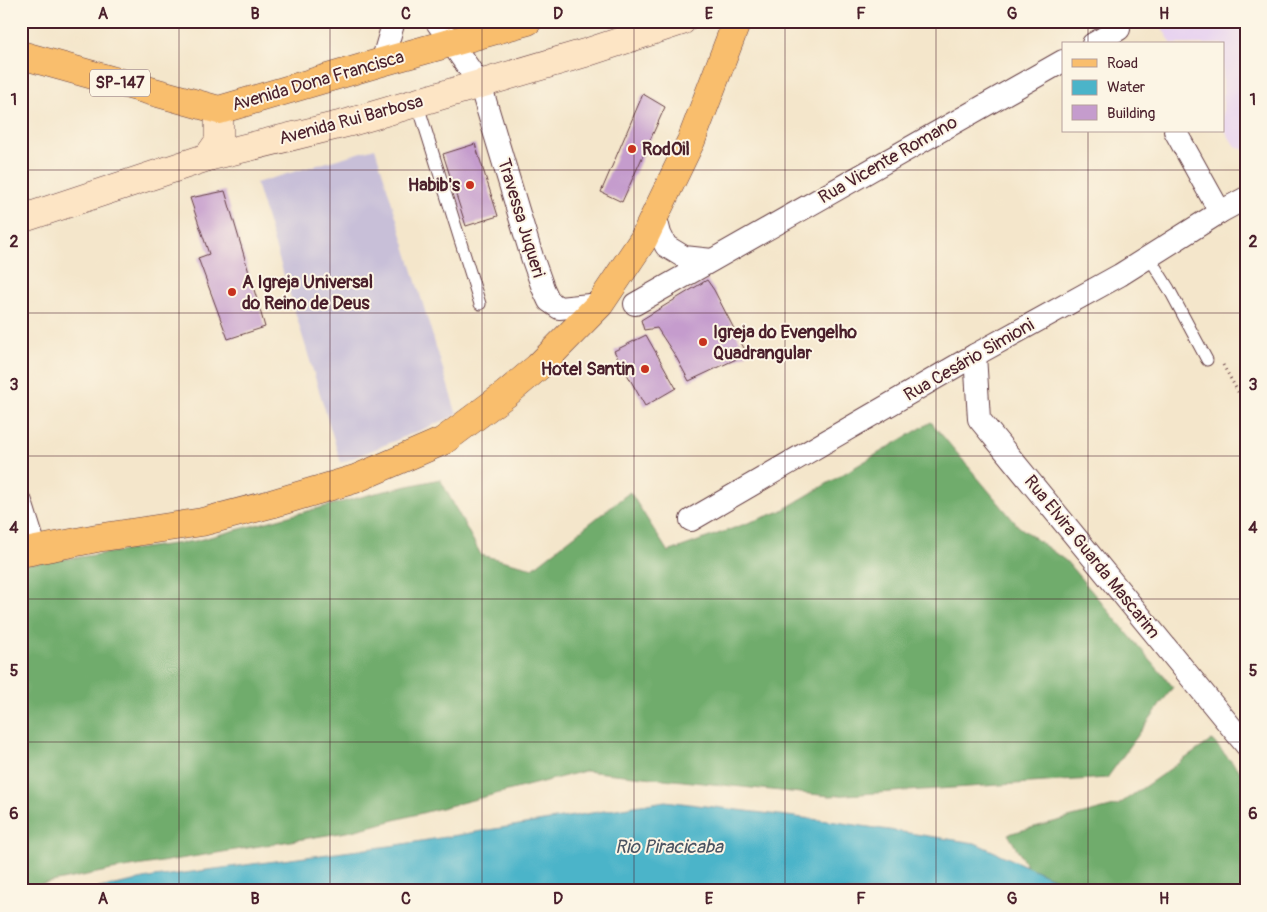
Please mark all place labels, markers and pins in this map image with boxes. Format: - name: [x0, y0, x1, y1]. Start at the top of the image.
- place label: RodOil: [642, 138, 690, 161]
- marker: RodOil: [626, 143, 638, 155]
- place label: Habib's: [408, 174, 461, 197]
- marker: Habib's: [464, 179, 476, 191]
- place label: A Igreja Universal do Reino de Deus: [242, 271, 373, 315]
- marker: A Igreja Universal do Reino de Deus: [226, 286, 238, 298]
- place label: Igreja do Evengelho Quadrangular: [713, 321, 857, 365]
- marker: Igreja do Evengelho Quadrangular: [697, 336, 709, 348]
- place label: Hotel Santin: [541, 358, 635, 381]
- marker: Hotel Santin: [639, 363, 651, 375]

